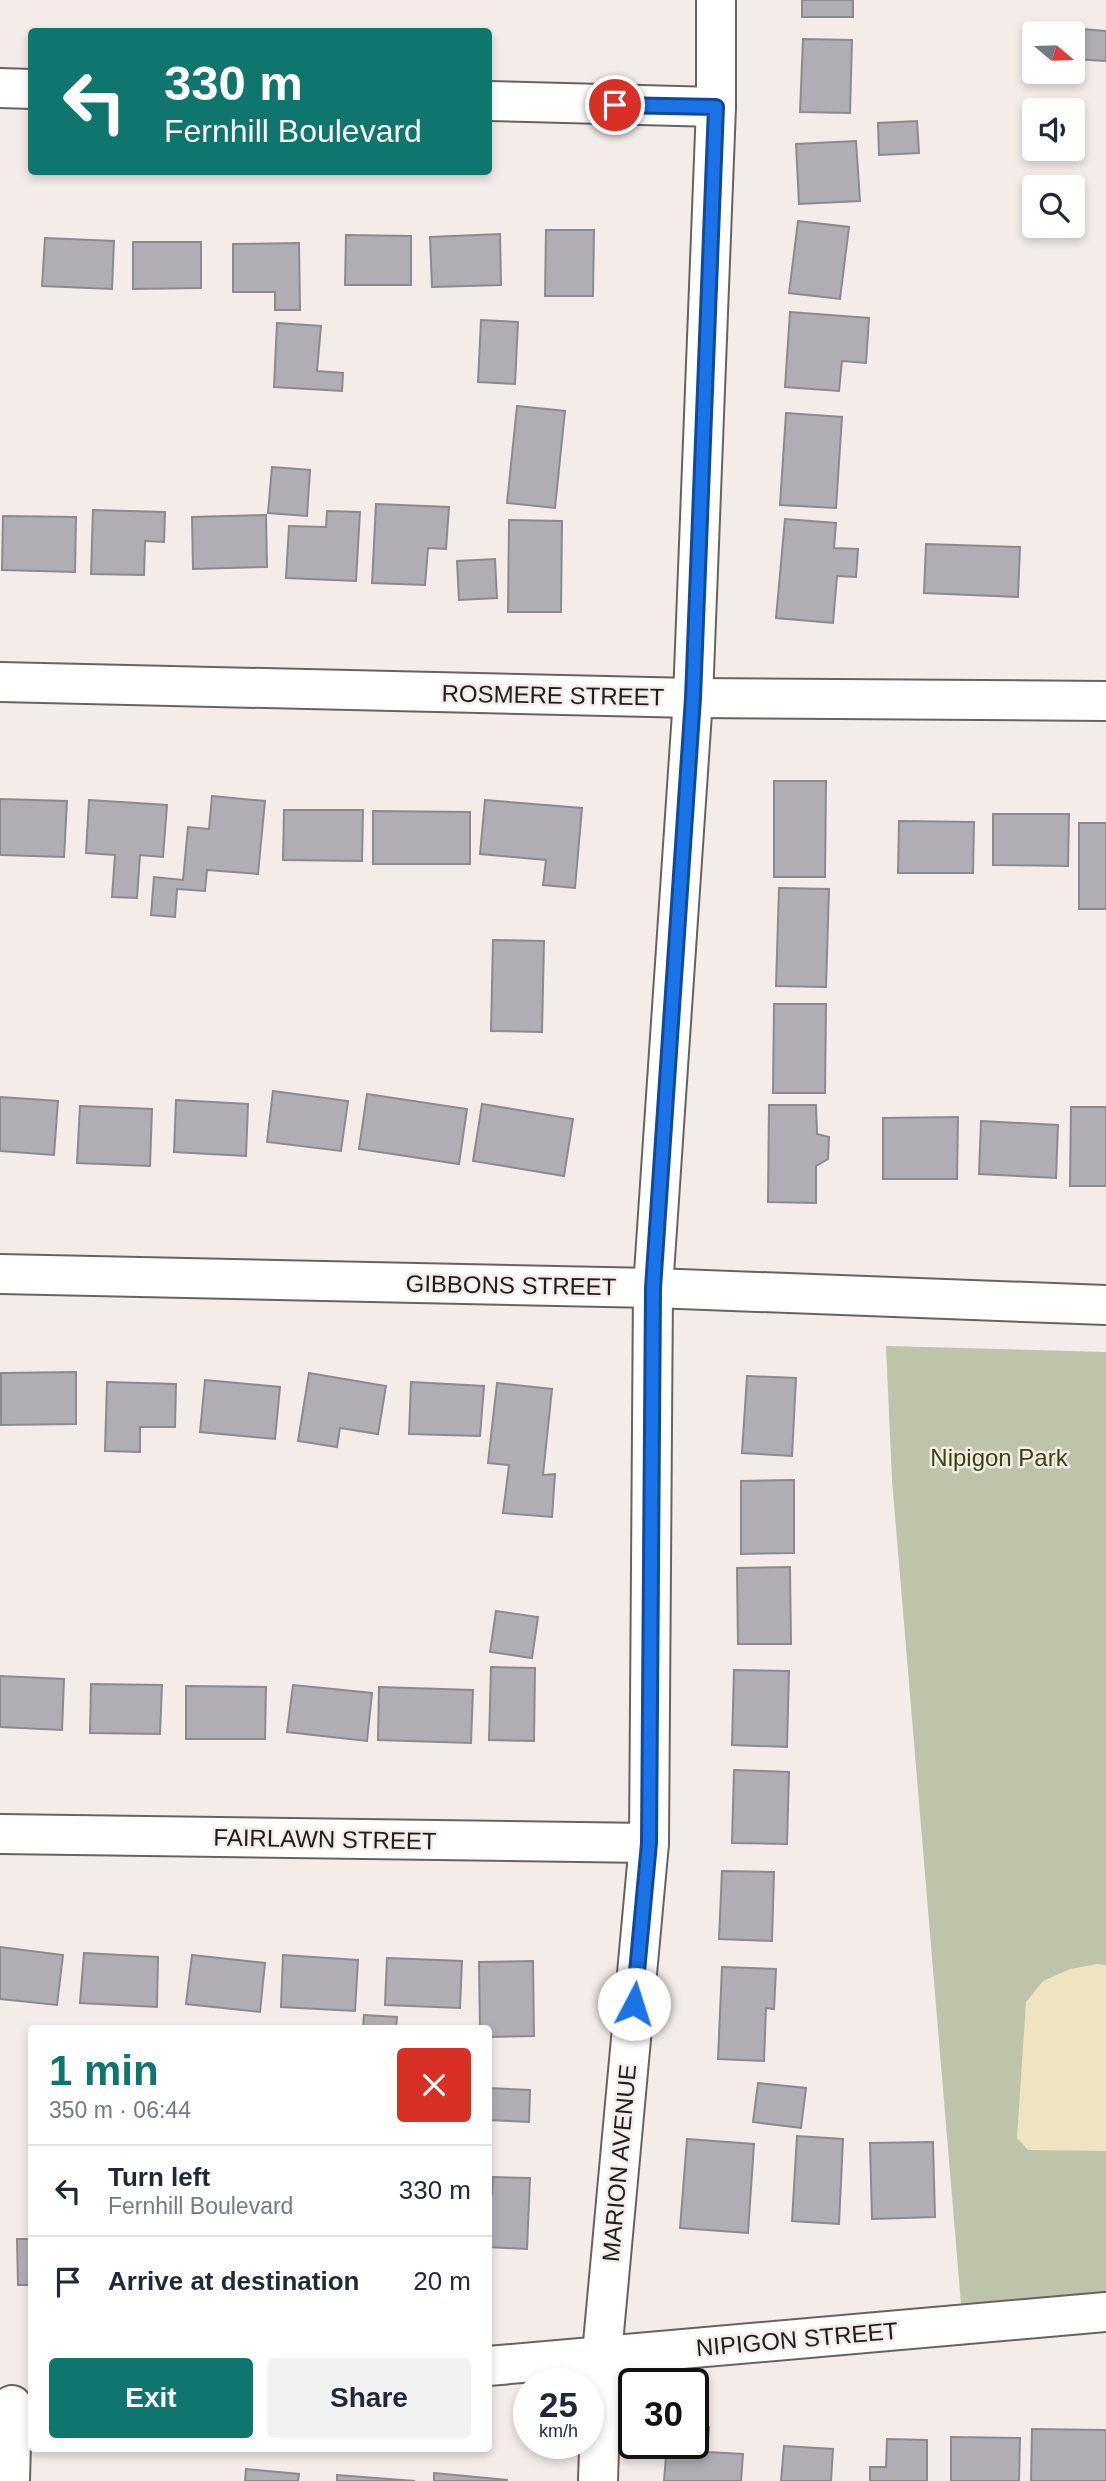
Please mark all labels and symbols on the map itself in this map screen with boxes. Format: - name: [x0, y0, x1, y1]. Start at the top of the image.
- north arrow: [1022, 21, 1085, 84]
- pin: [585, 75, 645, 135]
- street label: ROSMERE STREET: [441, 680, 665, 710]
- street label: GIBBONS STREET: [405, 1270, 617, 1300]
- park label: Nipigon Park: [930, 1444, 1069, 1471]
- street label: FAIRLAWN STREET: [213, 1824, 437, 1854]
- position arrow: [597, 1967, 671, 2041]
- street label: MARION AVENUE: [597, 2063, 641, 2263]
- street label: NIPIGON STREET: [695, 2317, 899, 2361]
- speed limit sign: 30: [618, 2368, 709, 2459]

